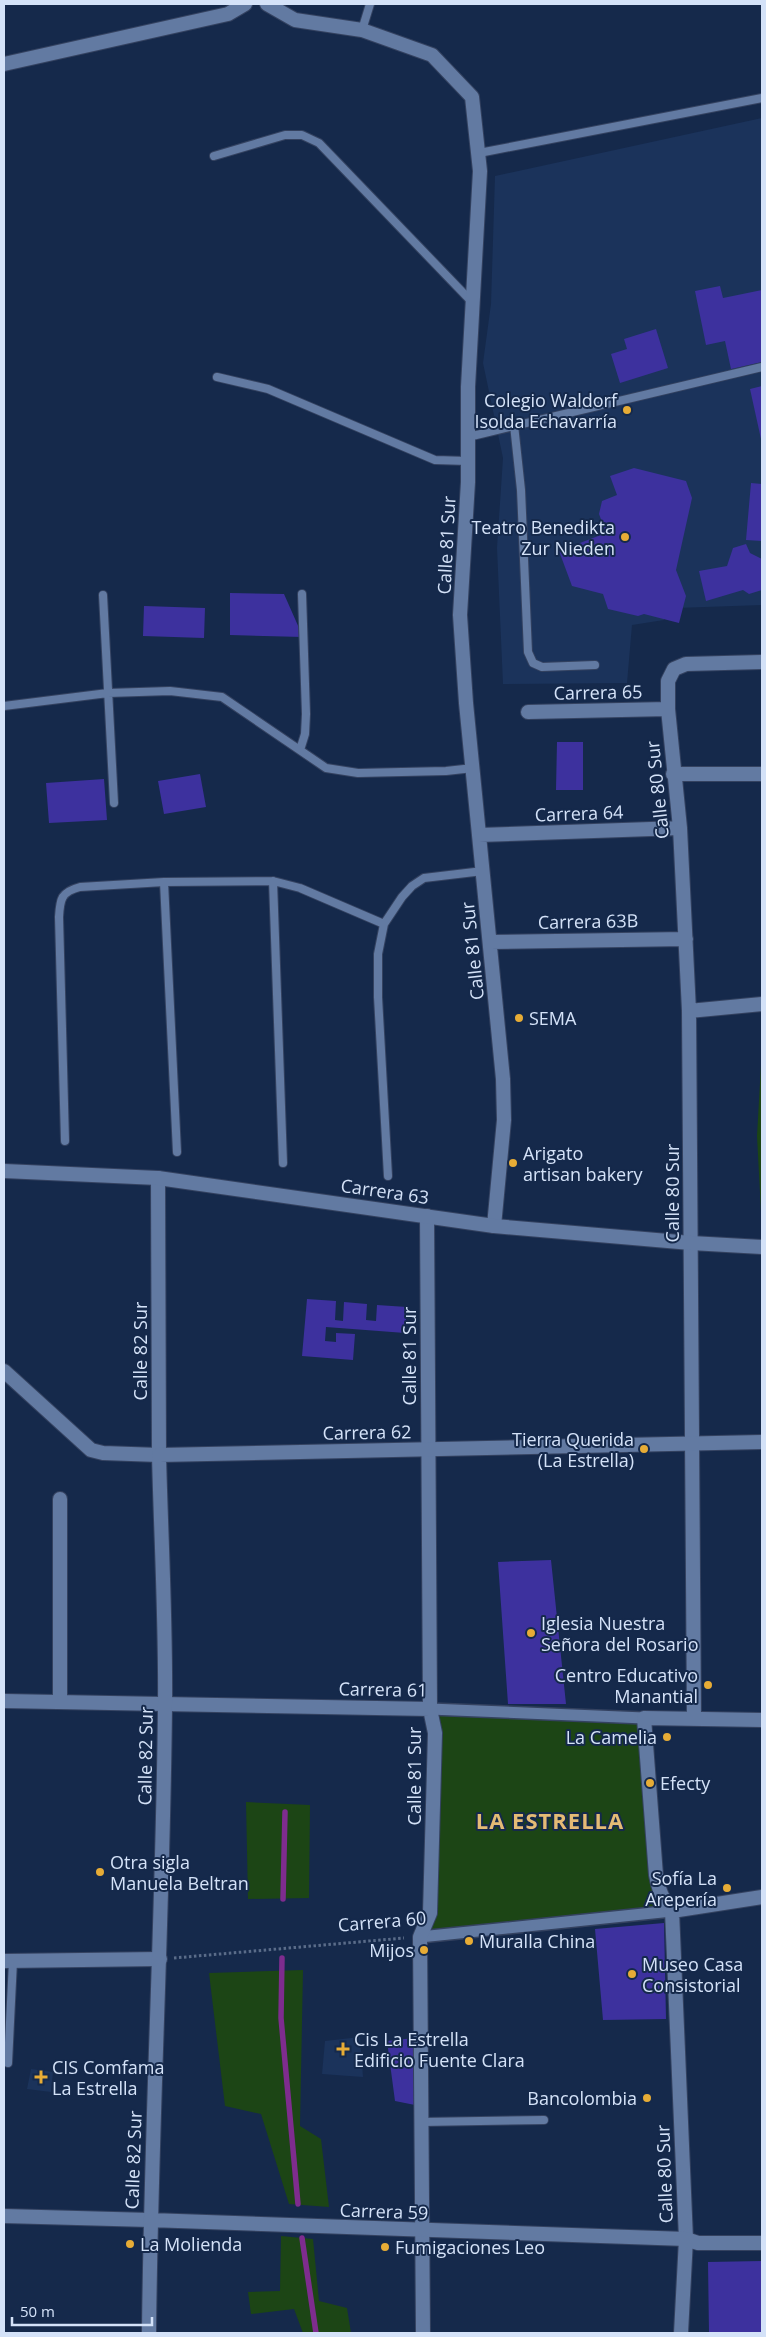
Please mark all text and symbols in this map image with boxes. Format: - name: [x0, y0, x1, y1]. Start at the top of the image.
- place label: Colegio Waldorf Isolda Echavarría: [474, 388, 618, 433]
- marker: Colegio Waldorf Isolda Echavarría: [621, 404, 633, 416]
- street label: Calle 81 Sur: [431, 494, 461, 595]
- place label: Teatro Benedikta Zur Nieden: [471, 515, 615, 560]
- marker: Teatro Benedikta Zur Nieden: [619, 531, 631, 543]
- street label: Carrera 65: [553, 679, 643, 705]
- street label: Calle 80 Sur: [640, 739, 674, 840]
- street label: Carrera 64: [534, 799, 624, 827]
- street label: Calle 81 Sur: [455, 900, 489, 1001]
- street label: Carrera 63B: [538, 908, 638, 934]
- place label: SEMA: [529, 1006, 577, 1030]
- marker: SEMA: [513, 1012, 525, 1024]
- place label: Arigato artisan bakery: [523, 1141, 644, 1186]
- street label: Calle 80 Sur: [660, 1143, 684, 1242]
- marker: Arigato artisan bakery: [507, 1157, 519, 1169]
- street label: Carrera 63: [339, 1173, 431, 1209]
- street label: Calle 82 Sur: [128, 1301, 152, 1400]
- street label: Calle 81 Sur: [397, 1306, 421, 1405]
- street label: Carrera 62: [322, 1419, 412, 1445]
- place label: Tierra Querida (La Estrella): [512, 1427, 634, 1472]
- marker: Tierra Querida (La Estrella): [638, 1443, 650, 1455]
- place label: Iglesia Nuestra Señora del Rosario: [541, 1611, 698, 1656]
- marker: Iglesia Nuestra Señora del Rosario: [525, 1627, 537, 1639]
- place label: Centro Educativo Manantial: [555, 1663, 698, 1708]
- street label: Carrera 61: [338, 1676, 428, 1702]
- marker: Centro Educativo Manantial: [702, 1679, 714, 1691]
- street label: Calle 82 Sur: [132, 1706, 158, 1806]
- place label: La Camelia: [566, 1725, 657, 1749]
- street label: Calle 81 Sur: [402, 1726, 426, 1825]
- marker: La Camelia: [661, 1731, 673, 1743]
- place label: Efecty: [660, 1771, 711, 1795]
- marker: Efecty: [644, 1777, 656, 1789]
- district label: LA ESTRELLA: [476, 1805, 624, 1835]
- place label: Otra sigla Manuela Beltran: [110, 1850, 249, 1895]
- marker: Otra sigla Manuela Beltran: [94, 1866, 106, 1878]
- place label: Sofía La Arepería: [645, 1866, 717, 1911]
- marker: Sofía La Arepería: [721, 1882, 733, 1894]
- street label: Carrera 60: [337, 1905, 427, 1937]
- place label: Muralla China: [479, 1929, 595, 1953]
- marker: Muralla China: [463, 1935, 475, 1947]
- place label: Mijos: [369, 1938, 414, 1962]
- marker: Mijos: [418, 1944, 430, 1956]
- place label: Museo Casa Consistorial: [642, 1952, 743, 1997]
- marker: Museo Casa Consistorial: [626, 1968, 638, 1980]
- place label: Cis La Estrella Edificio Fuente Clara: [354, 2027, 525, 2072]
- marker: Cis La Estrella Edificio Fuente Clara: [336, 2042, 350, 2056]
- place label: CIS Comfama La Estrella: [52, 2055, 164, 2100]
- marker: CIS Comfama La Estrella: [34, 2070, 48, 2084]
- place label: Bancolombia: [527, 2086, 637, 2110]
- marker: Bancolombia: [641, 2092, 653, 2104]
- street label: Calle 82 Sur: [119, 2110, 147, 2210]
- street label: Calle 80 Sur: [650, 2124, 678, 2224]
- street label: Carrera 59: [339, 2197, 429, 2225]
- place label: La Molienda: [140, 2232, 242, 2256]
- place label: Fumigaciones Leo: [395, 2235, 545, 2259]
- marker: La Molienda: [124, 2238, 136, 2250]
- marker: Fumigaciones Leo: [379, 2241, 391, 2253]
- scale bar: [12, 2294, 152, 2326]
- text: 50 m: [20, 2301, 55, 2321]

